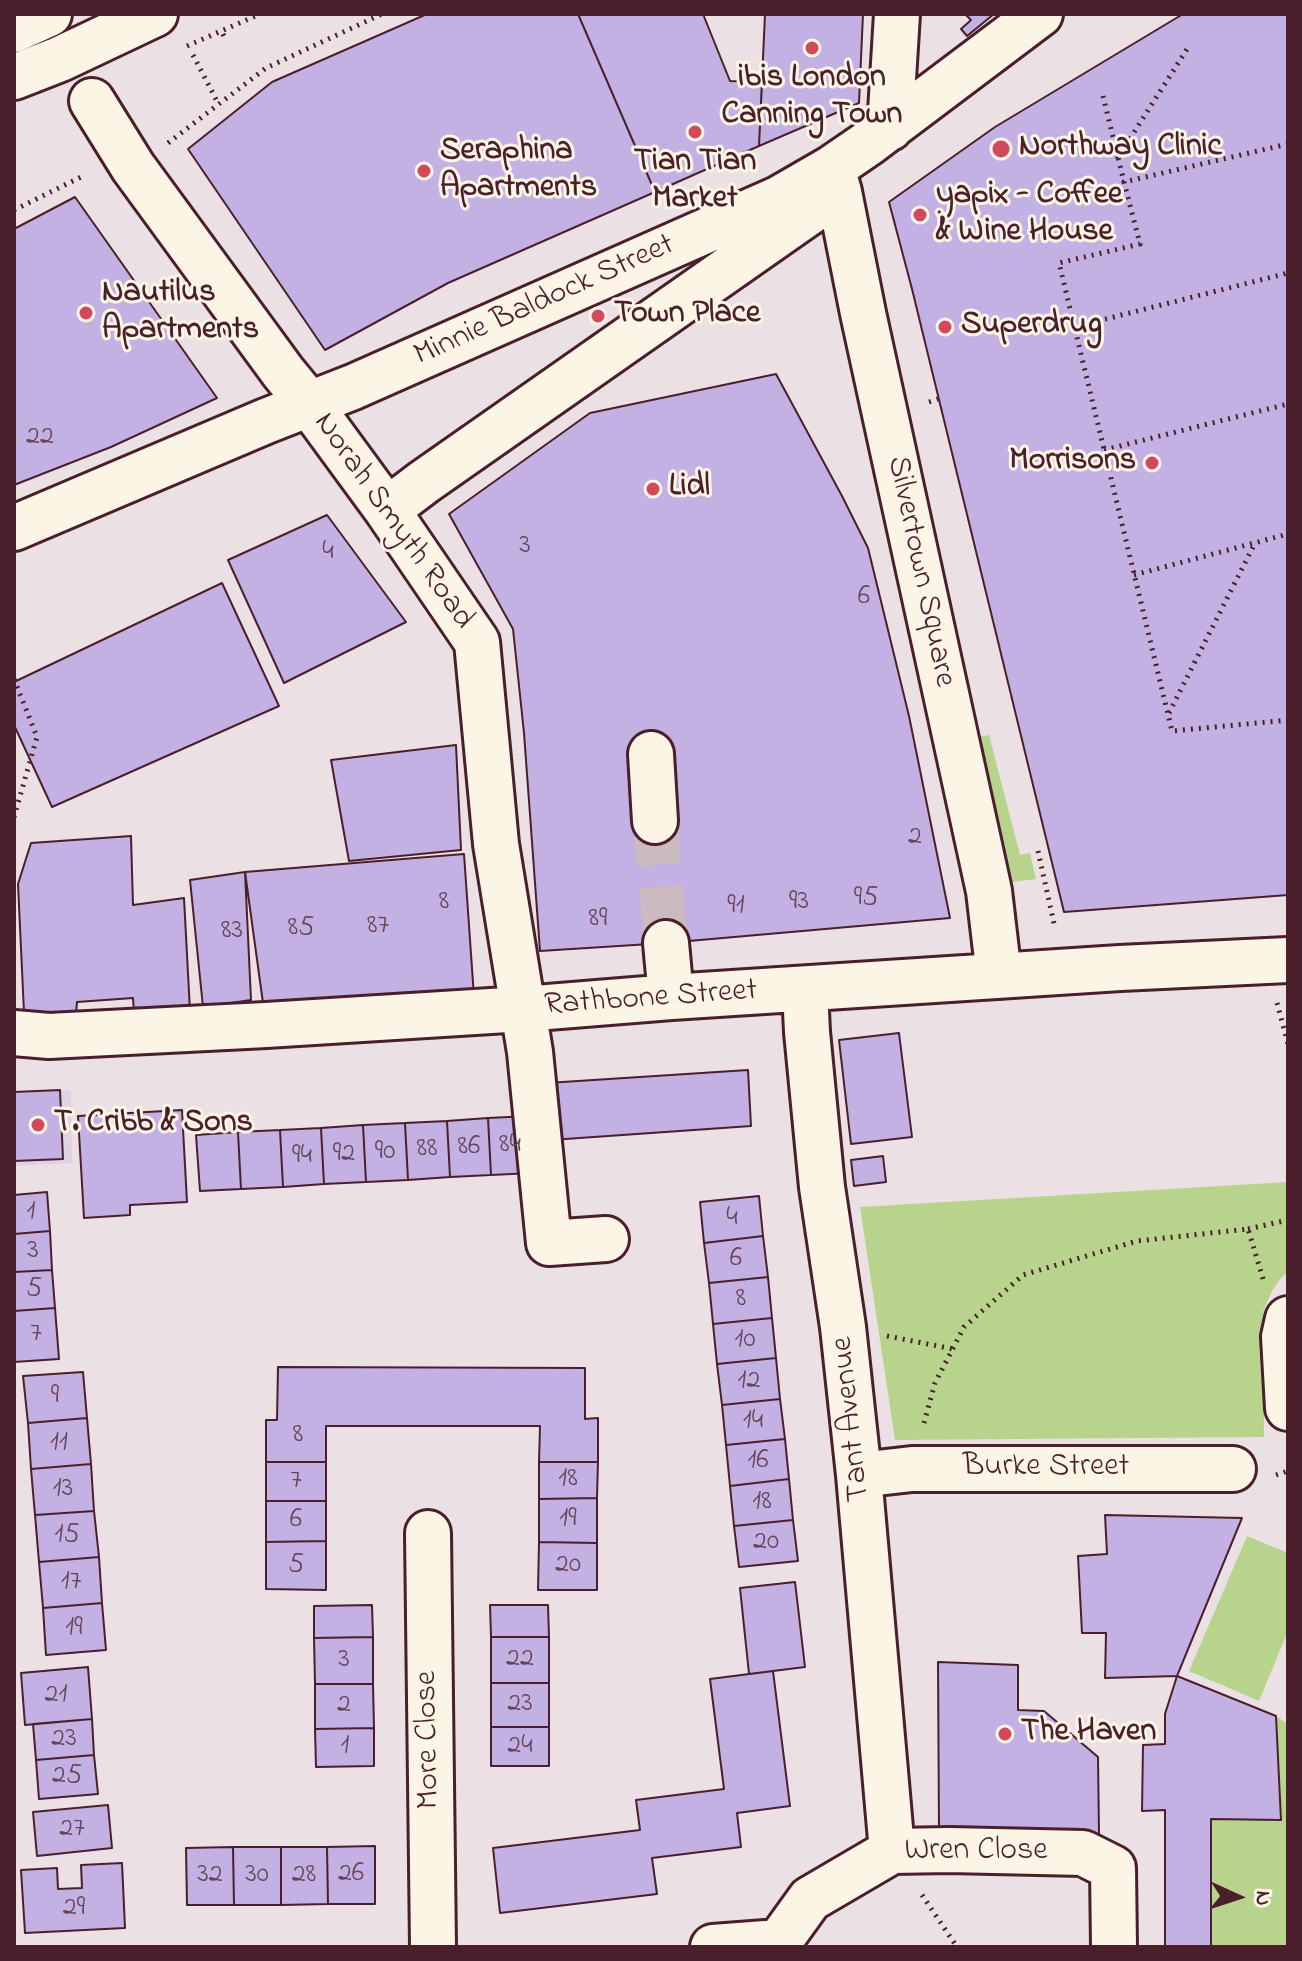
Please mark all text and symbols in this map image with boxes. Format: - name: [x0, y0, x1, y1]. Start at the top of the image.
- marker: ibis London Canning Town: [803, 39, 821, 57]
- place label: ibis London Canning Town: [722, 61, 902, 136]
- marker: Tian Tian Market: [686, 123, 704, 141]
- place label: Northway Clinic: [1019, 130, 1222, 168]
- place label: Seraphina Apartments: [440, 134, 597, 209]
- marker: Northway Clinic: [990, 138, 1012, 160]
- place label: Tian Tian Market: [634, 145, 756, 220]
- marker: Seraphina Apartments: [415, 162, 433, 180]
- place label: yapix - Coffee & Wine House: [936, 178, 1122, 253]
- marker: yapix - Coffee & Wine House: [911, 206, 929, 224]
- street label: Minnie Baldock Street: [409, 227, 681, 377]
- place label: Nautilus Apartments: [102, 276, 259, 351]
- place label: Town Place: [614, 297, 760, 335]
- marker: Nautilus Apartments: [77, 304, 95, 322]
- marker: Town Place: [589, 307, 607, 325]
- place label: Superdrug: [961, 308, 1102, 346]
- marker: Superdrug: [936, 318, 954, 336]
- street label: Norah Smyth Road: [303, 406, 481, 638]
- house number: 22: [26, 421, 54, 455]
- place label: Morrisons: [1009, 444, 1136, 482]
- street label: Silvertown Square: [876, 453, 962, 691]
- marker: Morrisons: [1143, 454, 1161, 472]
- place label: Lidl: [669, 470, 710, 508]
- marker: Lidl: [644, 480, 662, 498]
- house number: 3: [519, 530, 531, 564]
- house number: 4: [322, 536, 334, 570]
- house number: 6: [858, 581, 870, 615]
- house number: 2: [908, 821, 922, 855]
- house number: 95: [854, 882, 878, 916]
- house number: 8: [439, 886, 449, 920]
- house number: 93: [789, 886, 809, 920]
- house number: 91: [727, 890, 745, 924]
- house number: 89: [589, 903, 607, 937]
- house number: 87: [367, 910, 389, 944]
- house number: 85: [288, 912, 314, 946]
- house number: 83: [221, 915, 243, 949]
- street label: Rathbone Street: [543, 973, 759, 1027]
- place label: T. Cribb & Sons: [54, 1106, 253, 1144]
- marker: T. Cribb & Sons: [29, 1116, 47, 1134]
- house number: 84: [499, 1129, 521, 1163]
- house number: 86: [458, 1131, 480, 1165]
- house number: 88: [417, 1133, 437, 1167]
- house number: 90: [375, 1136, 395, 1170]
- house number: 92: [333, 1138, 355, 1172]
- house number: 94: [292, 1140, 312, 1174]
- house number: 1: [27, 1196, 35, 1230]
- house number: 4: [726, 1202, 738, 1236]
- house number: 3: [27, 1235, 39, 1269]
- house number: 6: [730, 1243, 742, 1277]
- house number: 5: [26, 1273, 42, 1307]
- house number: 8: [736, 1283, 746, 1317]
- house number: 7: [30, 1318, 42, 1352]
- house number: 10: [735, 1324, 755, 1358]
- street label: Tant Avenue: [825, 1335, 881, 1503]
- house number: 12: [738, 1365, 760, 1399]
- house number: 9: [51, 1380, 59, 1414]
- house number: 14: [743, 1405, 763, 1439]
- house number: 8: [293, 1419, 303, 1453]
- house number: 11: [50, 1427, 68, 1461]
- house number: 16: [747, 1445, 769, 1479]
- street label: Burke Street: [963, 1450, 1129, 1488]
- house number: 18: [558, 1463, 578, 1497]
- house number: 7: [290, 1465, 302, 1499]
- house number: 13: [53, 1473, 73, 1507]
- house number: 18: [752, 1486, 772, 1520]
- house number: 19: [559, 1503, 577, 1537]
- house number: 6: [290, 1504, 302, 1538]
- house number: 15: [55, 1519, 79, 1553]
- house number: 20: [753, 1526, 779, 1560]
- house number: 5: [288, 1549, 304, 1583]
- house number: 20: [555, 1549, 581, 1583]
- house number: 17: [61, 1566, 81, 1600]
- house number: 19: [65, 1612, 83, 1646]
- house number: 22: [506, 1643, 534, 1677]
- house number: 3: [338, 1644, 350, 1678]
- street label: More Close: [410, 1670, 450, 1810]
- house number: 21: [45, 1679, 67, 1713]
- house number: 23: [507, 1688, 533, 1722]
- house number: 2: [337, 1689, 351, 1723]
- place label: The Haven: [1021, 1715, 1156, 1753]
- house number: 23: [51, 1723, 77, 1757]
- marker: The Haven: [996, 1725, 1014, 1743]
- house number: 1: [341, 1730, 349, 1764]
- house number: 24: [507, 1730, 533, 1764]
- house number: 25: [52, 1760, 82, 1794]
- house number: 27: [59, 1813, 85, 1847]
- street label: Wren Close: [904, 1834, 1048, 1872]
- north arrow: [1198, 1857, 1278, 1937]
- house number: 26: [338, 1858, 364, 1892]
- house number: 32: [197, 1859, 223, 1893]
- house number: 30: [245, 1859, 269, 1893]
- house number: 28: [292, 1859, 316, 1893]
- text: N: [1246, 1890, 1278, 1907]
- house number: 29: [63, 1892, 85, 1926]

